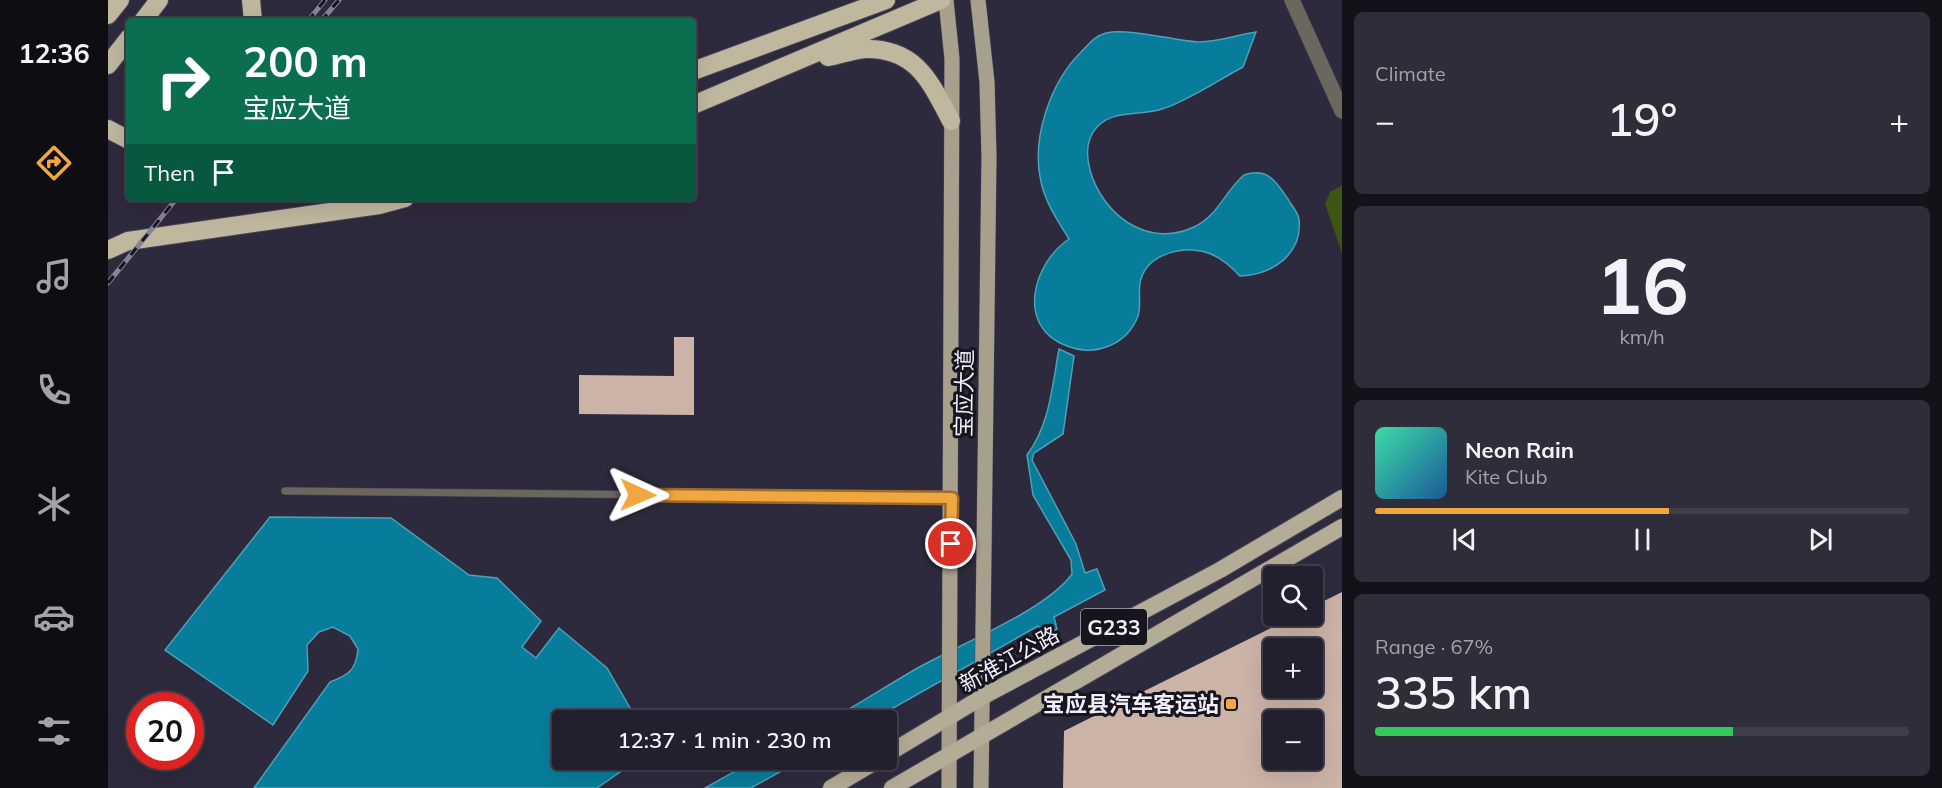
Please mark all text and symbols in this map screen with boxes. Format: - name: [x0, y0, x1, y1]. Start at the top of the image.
- text: 200 m: [243, 35, 368, 88]
- text: 12:36: [18, 36, 90, 70]
- icon: right: [144, 42, 222, 120]
- text: Climate: [1375, 61, 1446, 86]
- text: 宝应大道: [243, 91, 351, 125]
- text: 19°: [1607, 91, 1677, 147]
- text: −: [1375, 100, 1395, 141]
- text: +: [1889, 100, 1909, 141]
- icon: directions: [33, 142, 75, 184]
- icon: arrive: [207, 156, 240, 189]
- text: Then: [144, 159, 195, 187]
- text: 16: [1595, 236, 1689, 334]
- icon: music: [33, 255, 75, 297]
- text: km/h: [1619, 324, 1665, 349]
- street label: 宝应大道: [949, 349, 979, 437]
- icon: phone: [33, 369, 75, 411]
- text: Neon Rain: [1465, 436, 1574, 464]
- position arrow: [606, 463, 670, 527]
- text: Kite Club: [1465, 464, 1547, 489]
- icon: climate: [33, 483, 75, 525]
- pin: [925, 518, 976, 569]
- icon: previous: [1448, 523, 1481, 556]
- icon: pause: [1626, 523, 1659, 556]
- icon: next: [1804, 523, 1837, 556]
- icon: arrive: [934, 527, 967, 560]
- map controls: [1263, 566, 1323, 770]
- button: search: [1263, 566, 1323, 626]
- icon: car: [33, 596, 75, 638]
- road number: G233: [1081, 609, 1147, 645]
- street label: 新淮江公路: [954, 620, 1064, 698]
- text: Range · 67%: [1375, 634, 1493, 659]
- button: +: [1263, 638, 1323, 698]
- text: 335 km: [1375, 664, 1532, 720]
- place label: 宝应县汽车客运站: [1043, 690, 1219, 718]
- speed limit sign: 20: [126, 692, 204, 770]
- marker: 宝应县汽车客运站: [1224, 697, 1238, 711]
- icon: filters: [33, 710, 75, 752]
- button: −: [1263, 710, 1323, 770]
- text: 12:37 · 1 min · 230 m: [617, 726, 832, 754]

